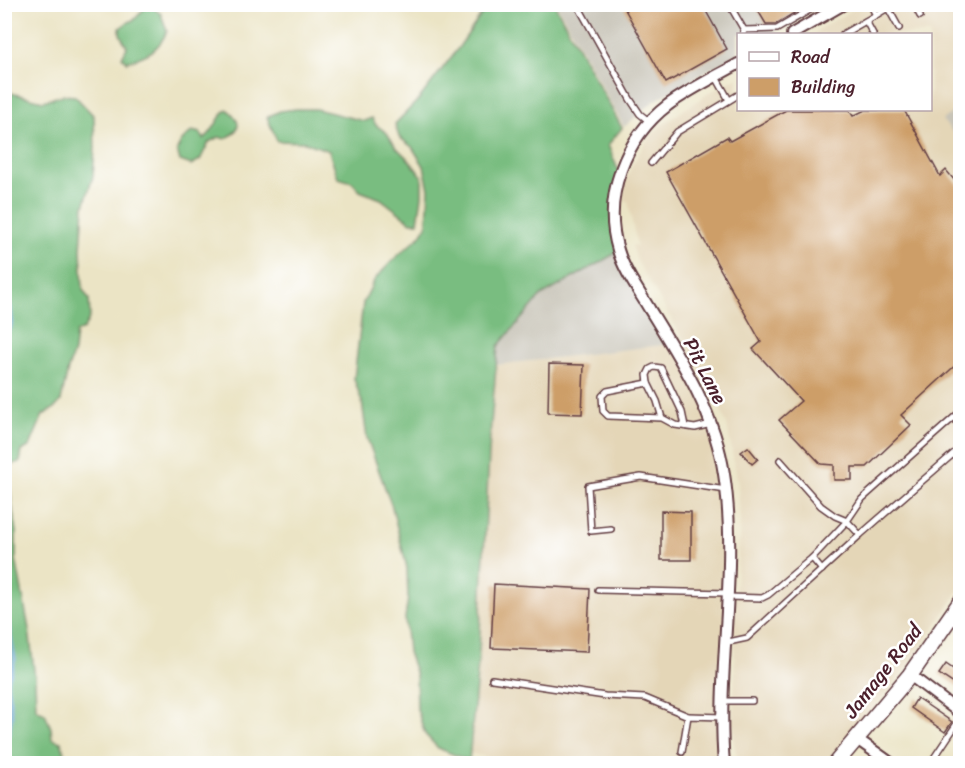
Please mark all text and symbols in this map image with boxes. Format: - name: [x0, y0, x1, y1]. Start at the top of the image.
- legend: [737, 33, 932, 111]
- text: Road: [791, 41, 831, 73]
- text: Building: [791, 71, 855, 103]
- street label: Pit Lane: [673, 331, 737, 411]
- street label: Jamage Road: [834, 615, 932, 727]

